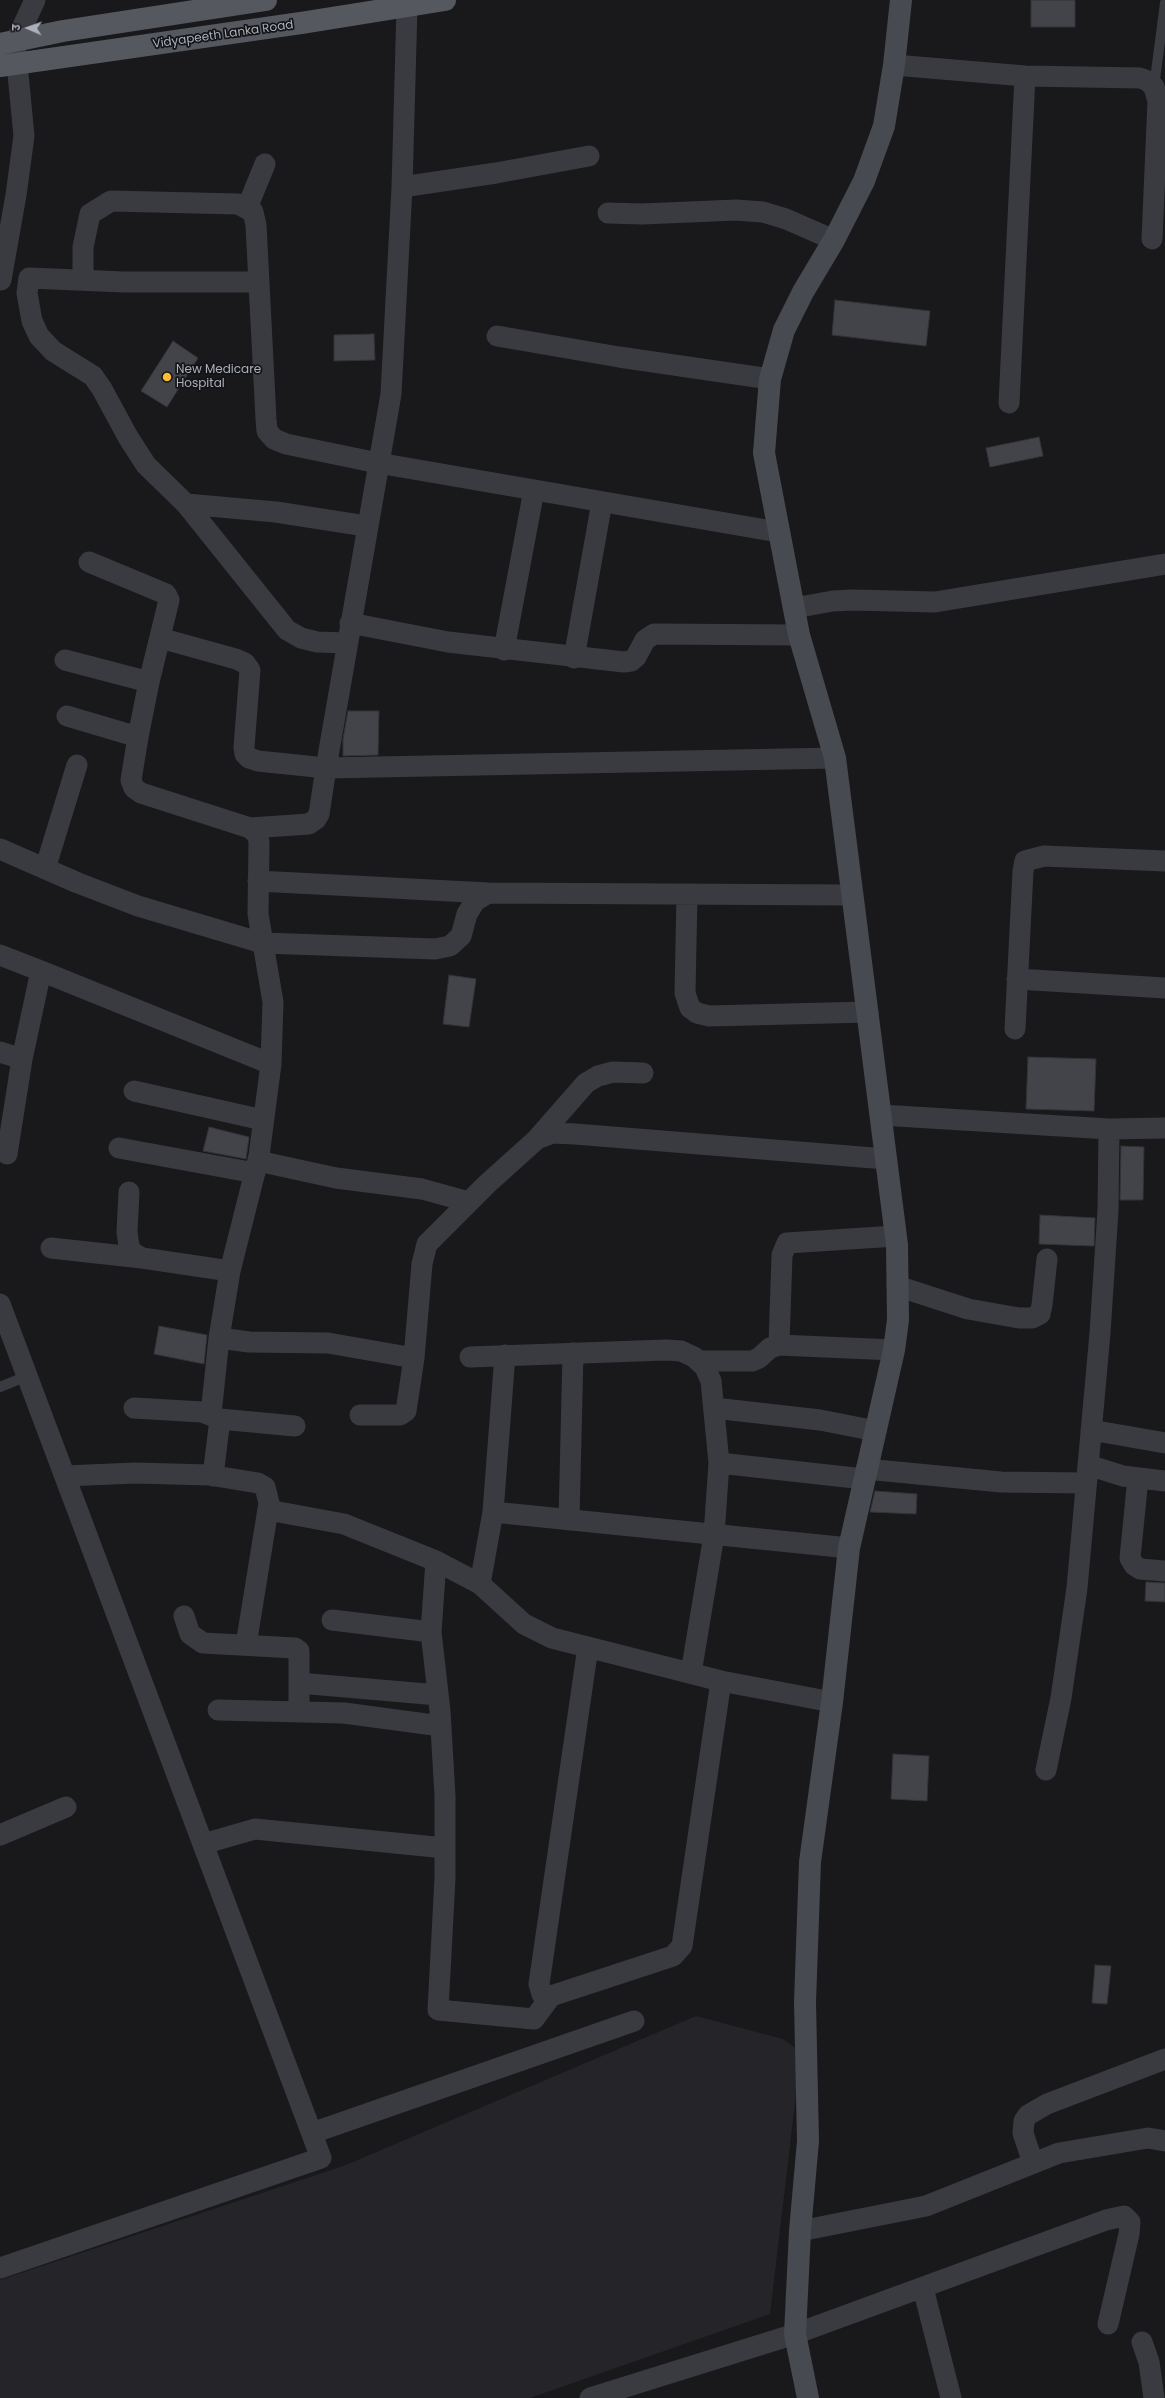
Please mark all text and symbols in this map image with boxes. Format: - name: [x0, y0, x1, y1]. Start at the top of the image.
- north arrow: [8, 8, 48, 48]
- street label: Vidyapeeth Lanka Road: [152, 18, 294, 52]
- text: उ: [8, 24, 24, 31]
- place label: New Medicare Hospital: [176, 363, 261, 391]
- marker: New Medicare Hospital: [161, 371, 173, 383]

